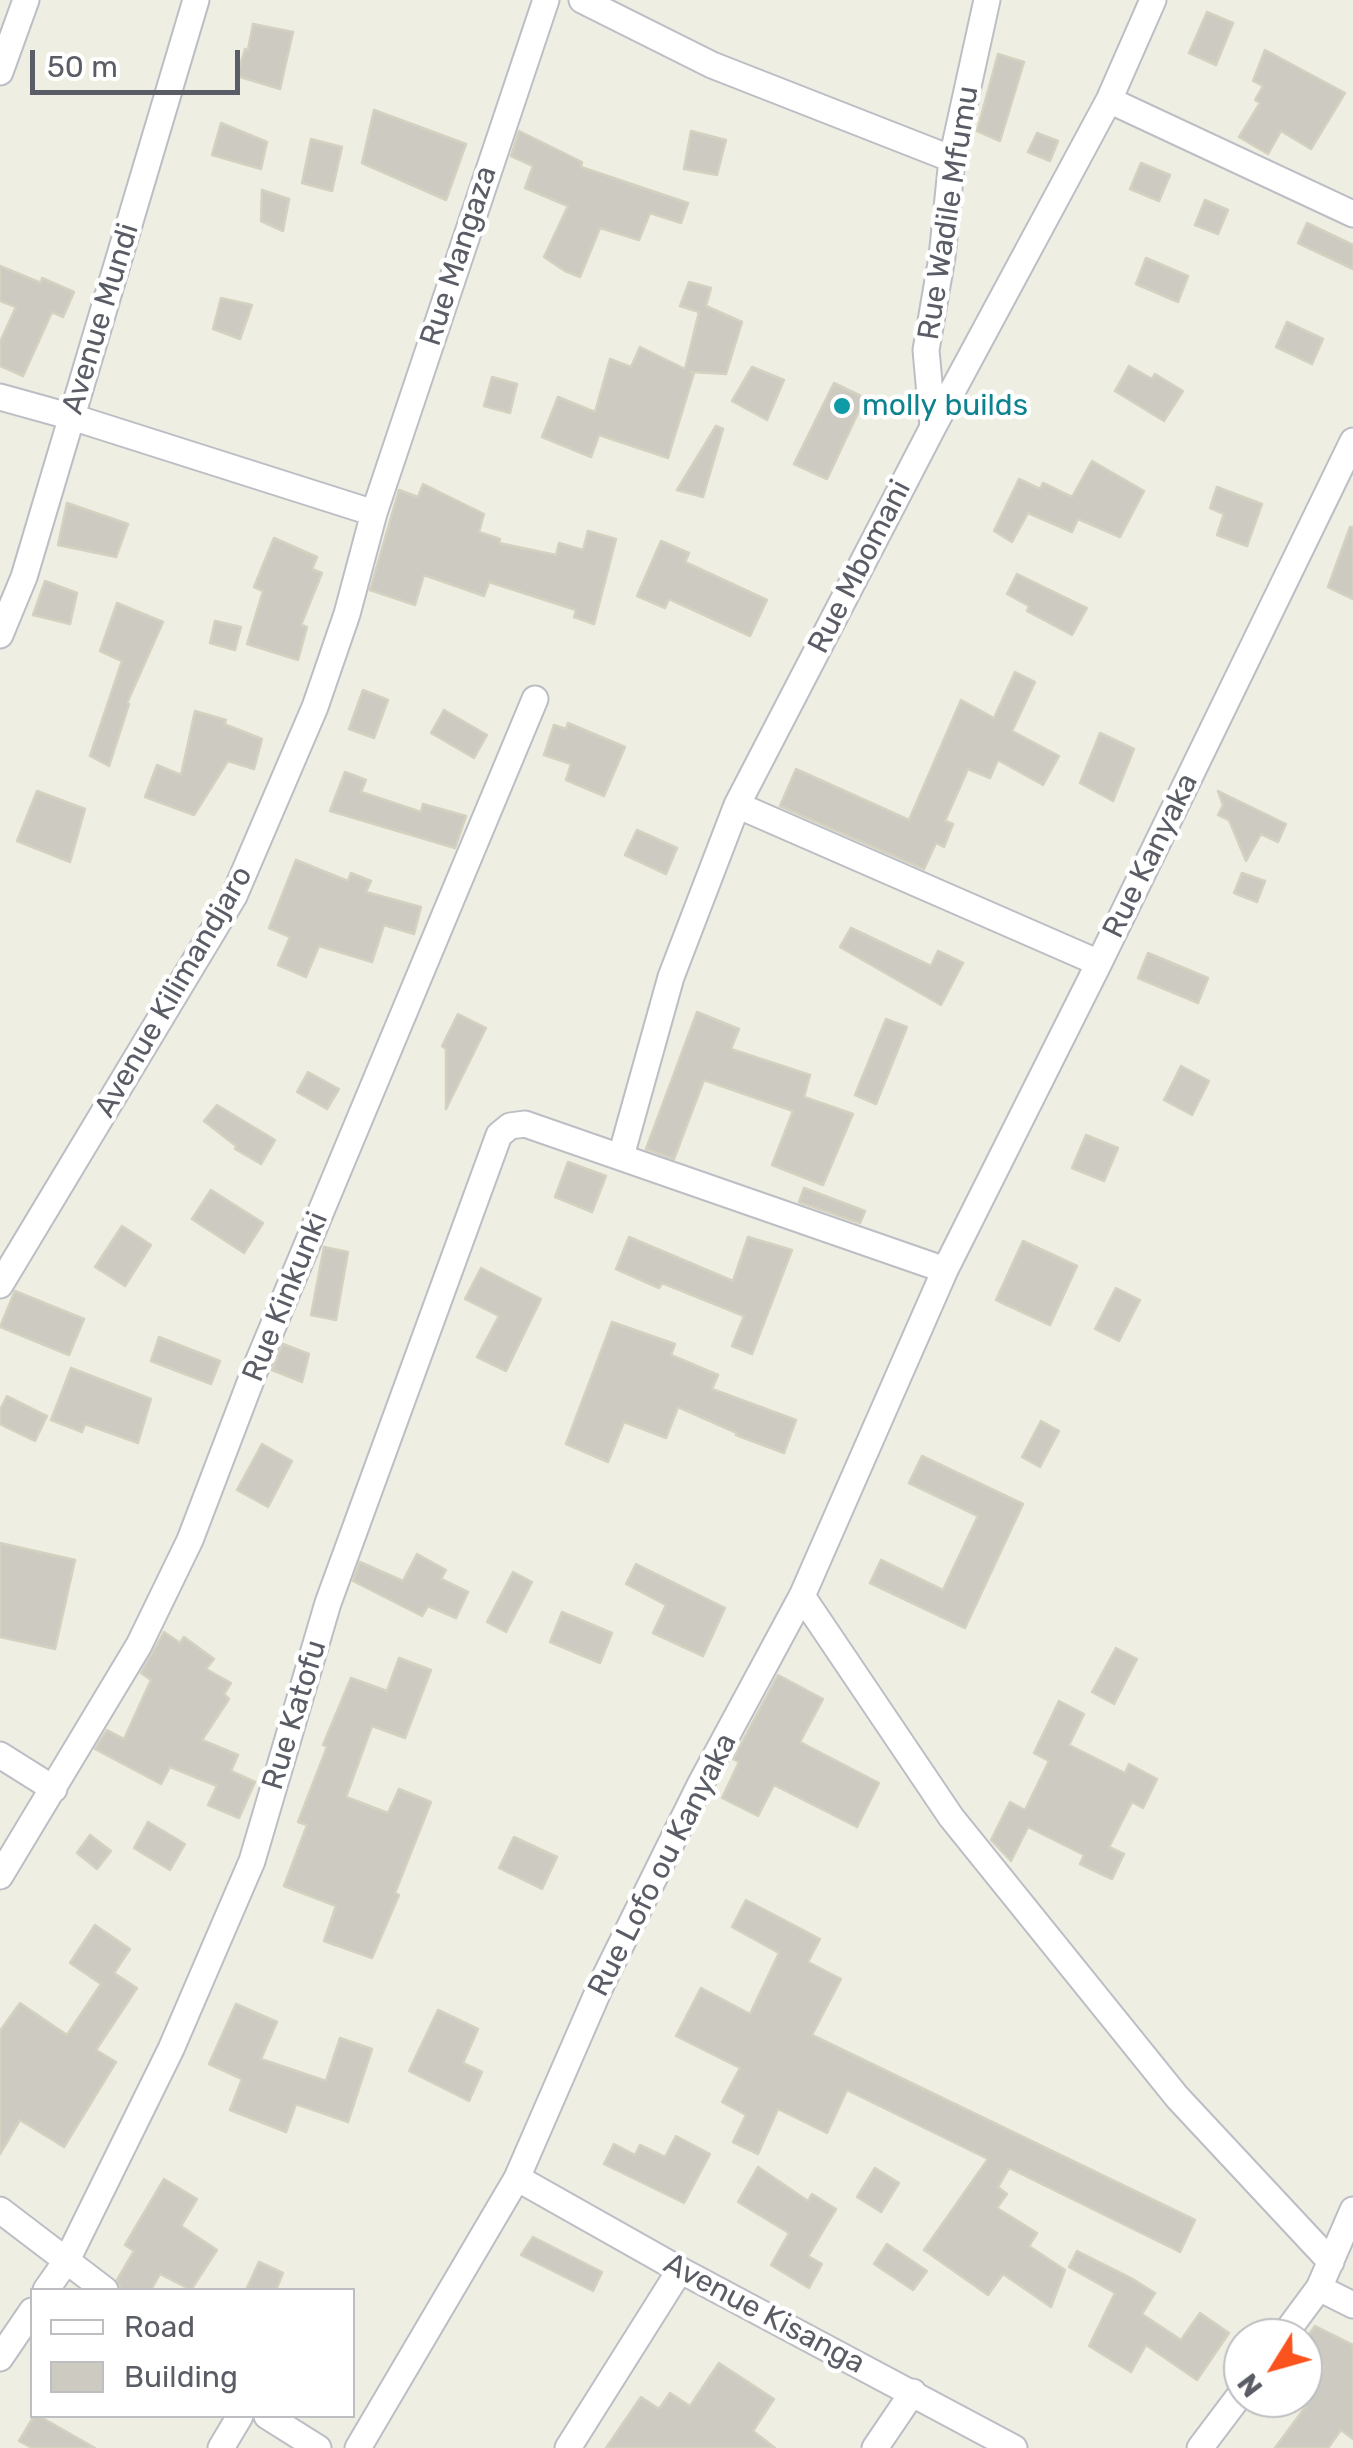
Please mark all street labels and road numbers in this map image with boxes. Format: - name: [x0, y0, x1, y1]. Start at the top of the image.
- street label: Rue Wadile Mfumu: [911, 84, 987, 342]
- street label: Rue Mangaza: [413, 162, 505, 350]
- street label: Avenue Mundi: [55, 219, 147, 419]
- street label: Rue Mbomani: [801, 474, 919, 660]
- street label: Rue Kanyaka: [1096, 768, 1206, 944]
- street label: Avenue Kilimandjaro: [87, 860, 261, 1124]
- street label: Rue Kinkunki: [236, 1207, 336, 1387]
- street label: Rue Katofu: [255, 1636, 335, 1794]
- street label: Rue Lofo ou Kanyaka: [581, 1728, 745, 2002]
- street label: Avenue Kisanga: [657, 2246, 871, 2382]

